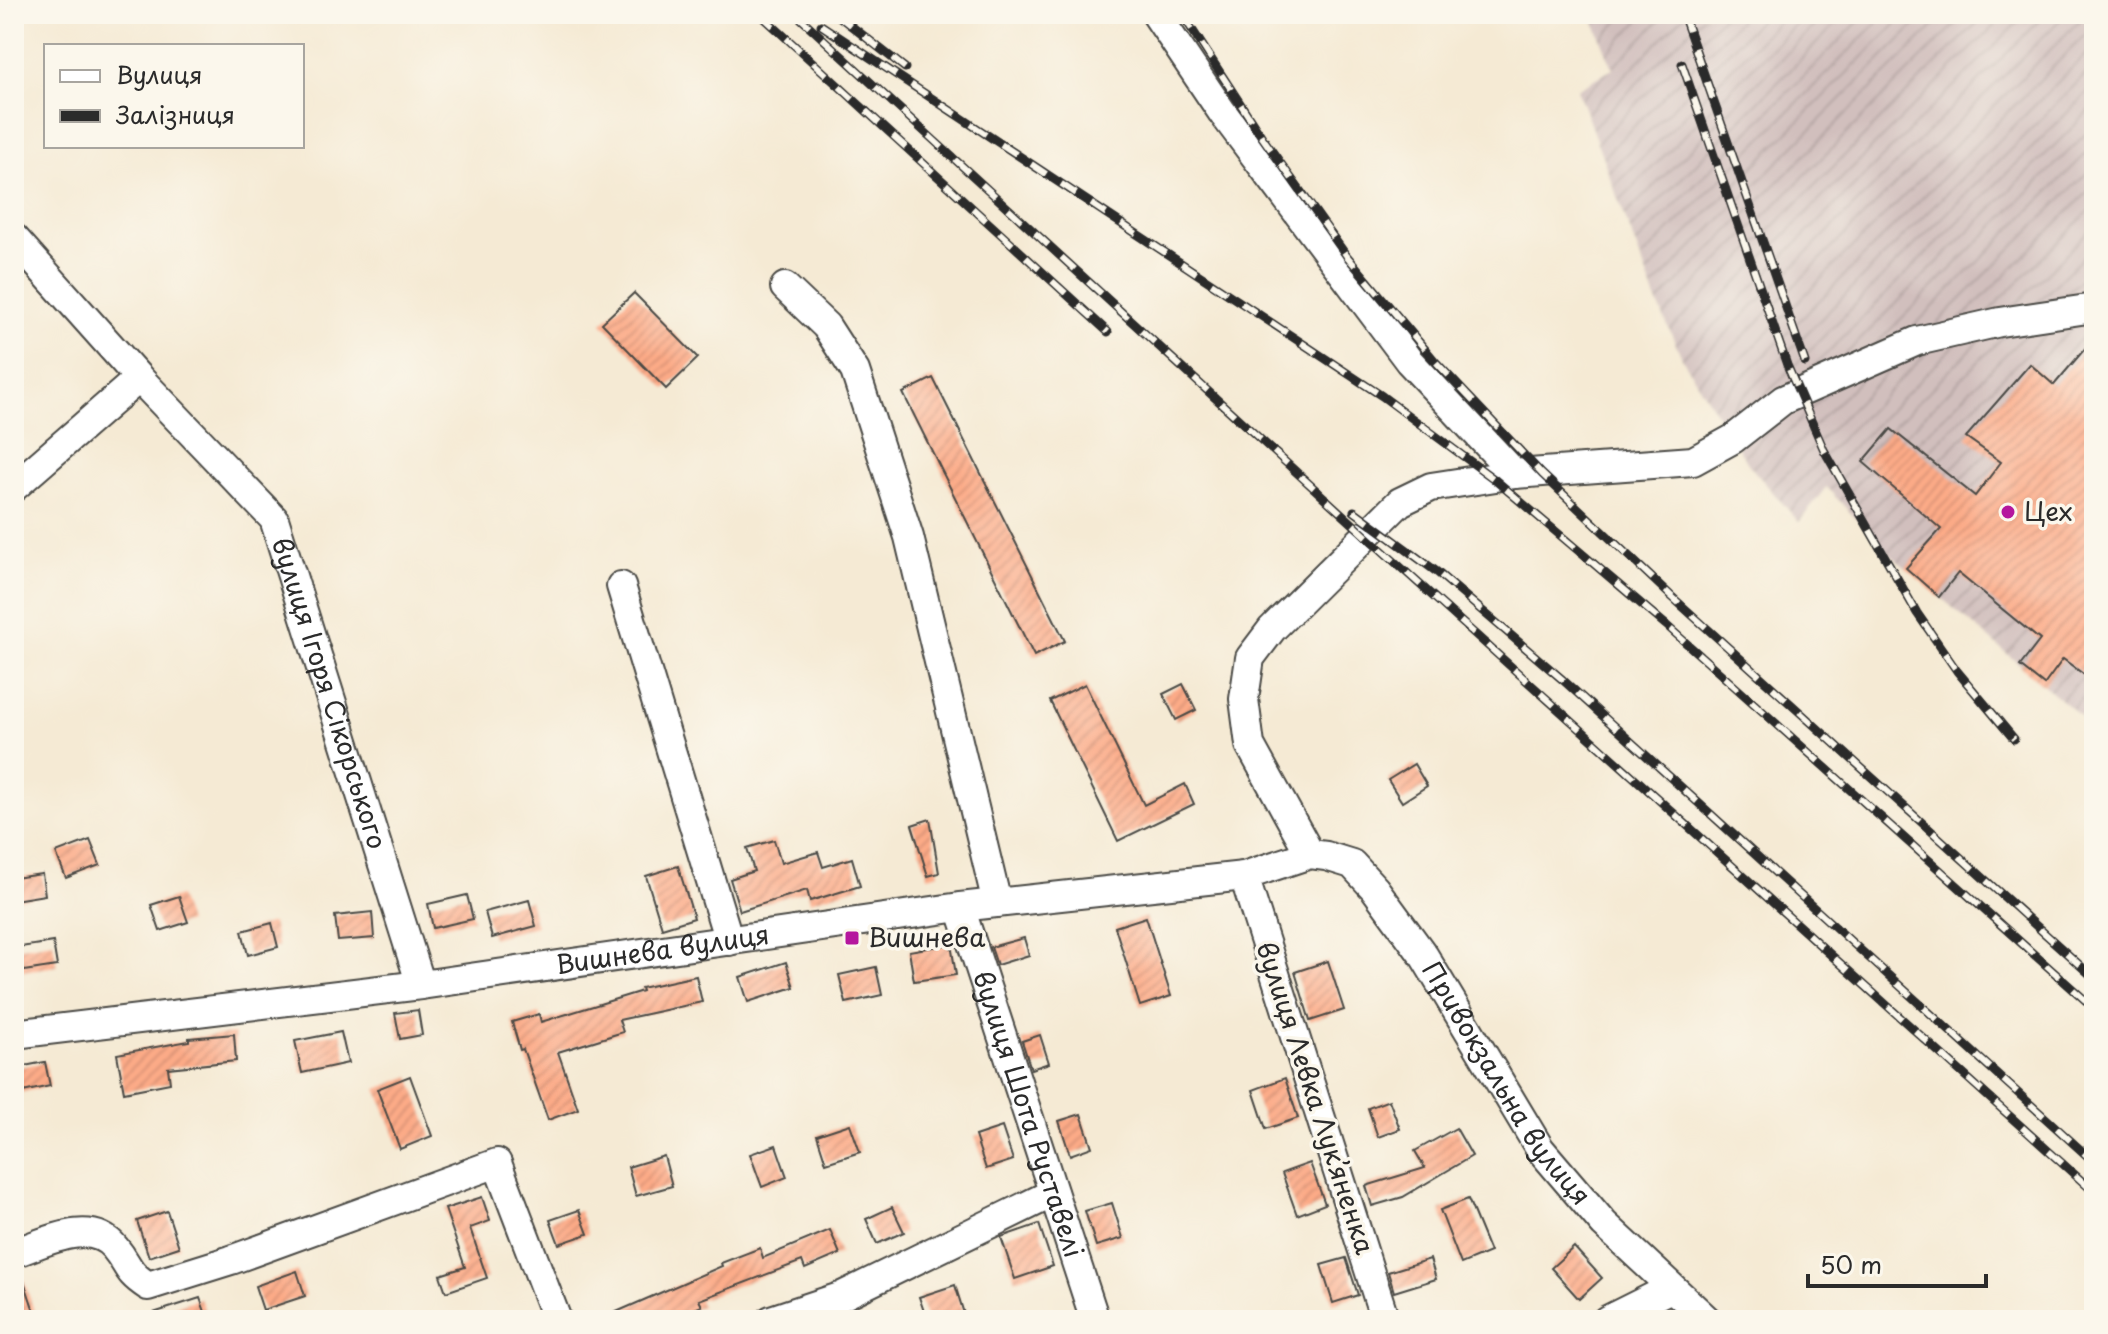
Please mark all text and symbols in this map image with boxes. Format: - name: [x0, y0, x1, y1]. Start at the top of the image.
- legend: [44, 44, 304, 148]
- text: Вулиця: [116, 56, 202, 92]
- text: Залізниця: [115, 96, 235, 132]
- place label: Цех: [2024, 491, 2073, 530]
- marker: Цех: [1999, 503, 2017, 521]
- street label: вулиця Ігоря Сікорського: [263, 532, 398, 854]
- street label: Вишнева вулиця: [553, 914, 772, 983]
- place label: Вишнева: [868, 917, 986, 956]
- marker: Вишнева: [843, 929, 861, 947]
- street label: вулиця Левка Лукʼяненка: [1247, 936, 1386, 1260]
- street label: Привокзальна вулиця: [1414, 953, 1601, 1213]
- street label: вулиця Шота Руставелі: [964, 965, 1094, 1262]
- scale bar: [1808, 1238, 1986, 1288]
- text: 50 m: [1820, 1246, 1882, 1282]

